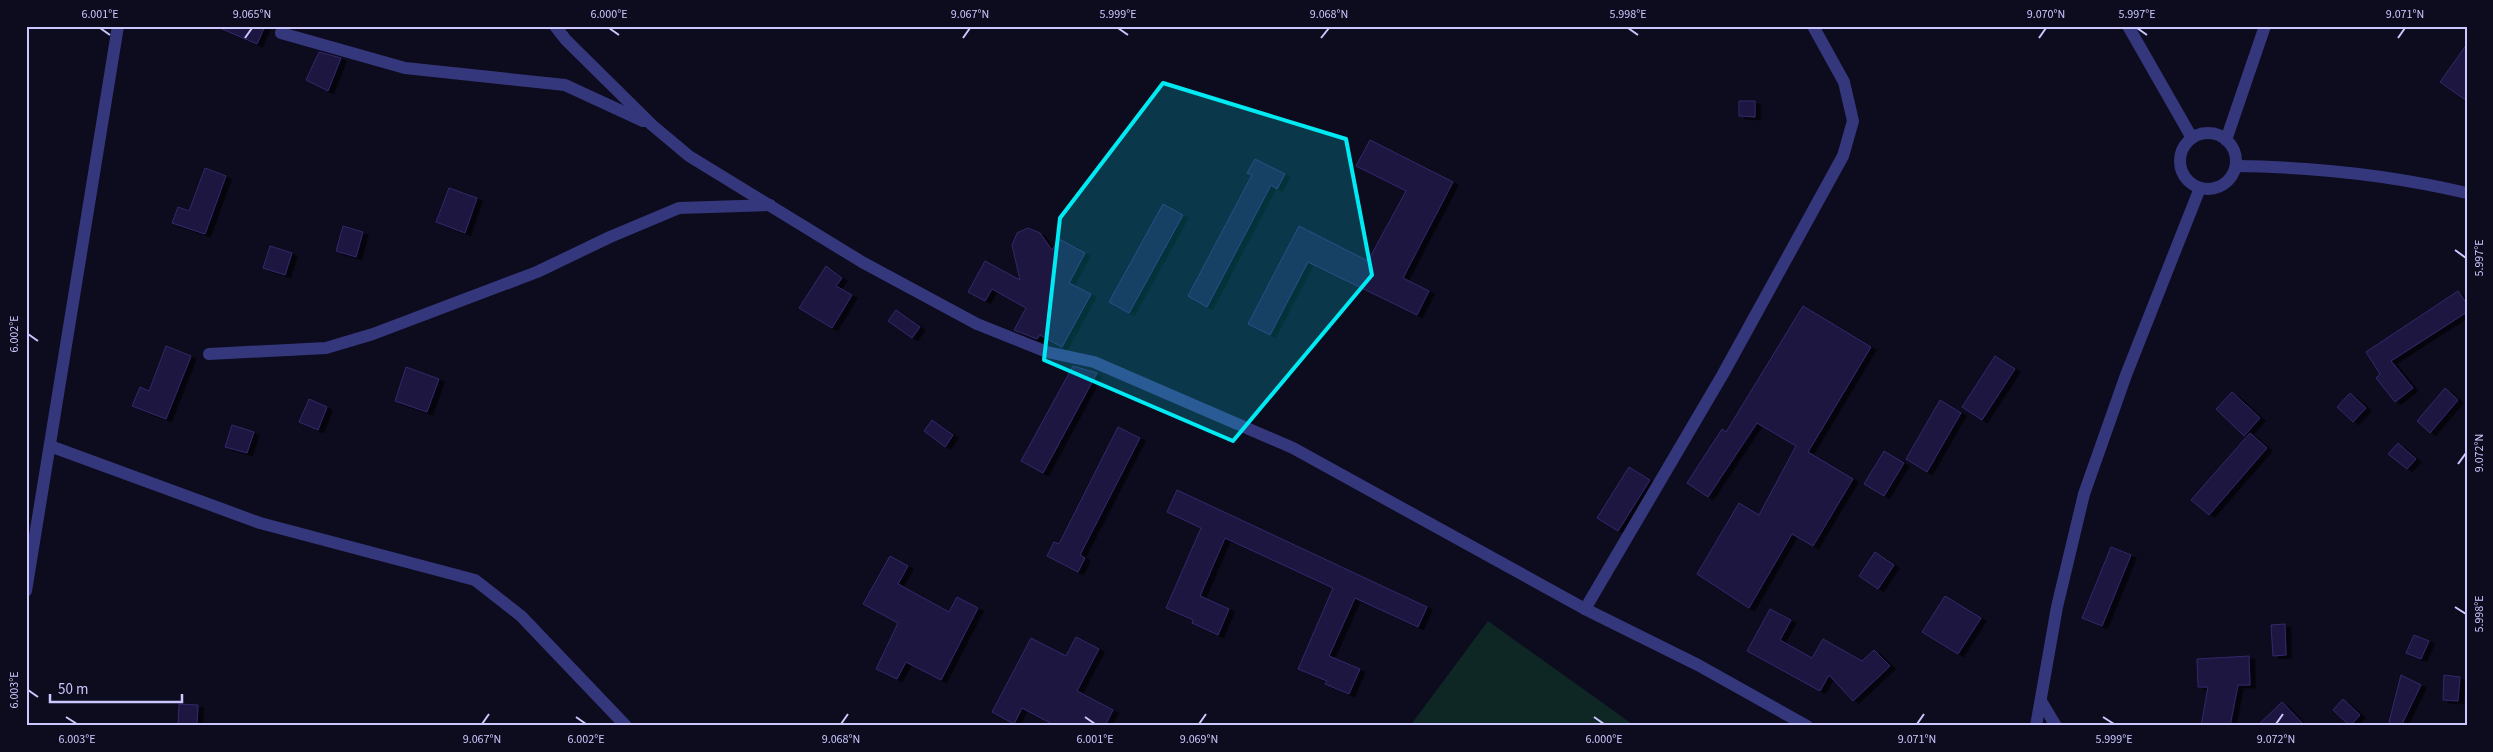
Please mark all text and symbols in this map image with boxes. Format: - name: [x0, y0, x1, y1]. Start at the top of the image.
- text: 6.001°E: [81, 6, 119, 23]
- text: 9.065°N: [233, 6, 271, 23]
- text: 6.000°E: [590, 6, 628, 23]
- text: 9.067°N: [951, 6, 989, 23]
- text: 5.999°E: [1099, 6, 1137, 23]
- text: 9.068°N: [1310, 6, 1348, 23]
- text: 5.998°E: [1609, 6, 1647, 23]
- text: 9.070°N: [2027, 6, 2065, 23]
- text: 5.997°E: [2118, 6, 2156, 23]
- text: 9.071°N: [2386, 6, 2424, 23]
- text: 5.997°E: [2471, 239, 2488, 277]
- text: 6.002°E: [6, 315, 23, 353]
- text: 9.072°N: [2471, 434, 2488, 472]
- text: 5.998°E: [2471, 595, 2488, 633]
- text: 6.003°E: [6, 671, 23, 709]
- scale bar: [50, 672, 182, 704]
- text: 50 m: [58, 679, 88, 700]
- text: 6.003°E: [58, 731, 96, 748]
- text: 9.067°N: [463, 731, 501, 748]
- text: 6.002°E: [567, 731, 605, 748]
- text: 9.068°N: [822, 731, 860, 748]
- text: 6.001°E: [1076, 731, 1114, 748]
- text: 9.069°N: [1180, 731, 1218, 748]
- text: 6.000°E: [1585, 731, 1623, 748]
- text: 9.071°N: [1898, 731, 1936, 748]
- text: 5.999°E: [2095, 731, 2133, 748]
- text: 9.072°N: [2257, 731, 2295, 748]

